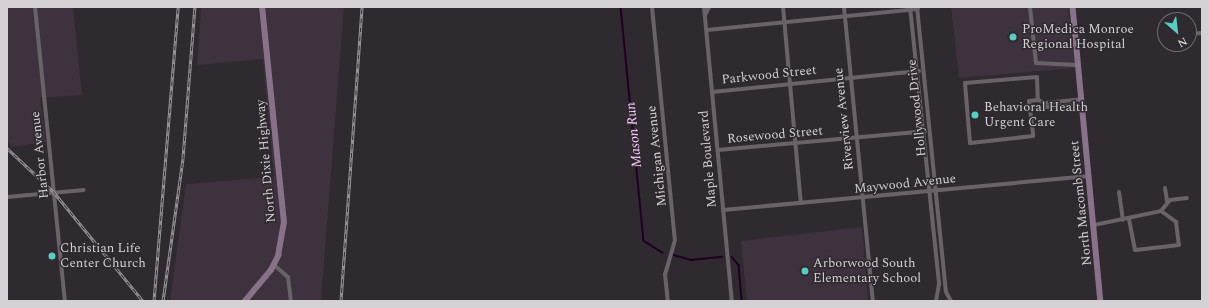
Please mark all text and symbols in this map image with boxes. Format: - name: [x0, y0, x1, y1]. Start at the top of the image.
- north arrow: [1157, 12, 1197, 52]
- place label: ProMedica Monroe Regional Hospital: [1022, 22, 1134, 53]
- marker: ProMedica Monroe Regional Hospital: [1007, 31, 1019, 43]
- text: N: [1174, 33, 1190, 52]
- street label: Hollywood Drive: [904, 59, 930, 157]
- street label: Parkwood Street: [721, 62, 817, 88]
- street label: Riverview Avenue: [831, 67, 857, 171]
- street label: North Dixie Highway: [253, 99, 279, 223]
- place label: Behavioral Health Urgent Care: [984, 100, 1088, 131]
- water label: Mason Run: [622, 101, 646, 169]
- street label: Michigan Avenue: [644, 105, 670, 207]
- marker: Behavioral Health Urgent Care: [969, 109, 981, 121]
- street label: Maple Boulevard: [696, 110, 720, 208]
- street label: Harbor Avenue: [28, 111, 52, 199]
- street label: Rosewood Street: [726, 123, 824, 147]
- street label: North Macomb Street: [1067, 140, 1095, 266]
- street label: Maywood Avenue: [853, 171, 957, 197]
- place label: Christian Life Center Church: [60, 241, 146, 272]
- marker: Christian Life Center Church: [47, 251, 57, 261]
- place label: Arborwood South Elementary School: [813, 256, 921, 287]
- marker: Arborwood South Elementary School: [800, 266, 810, 276]

